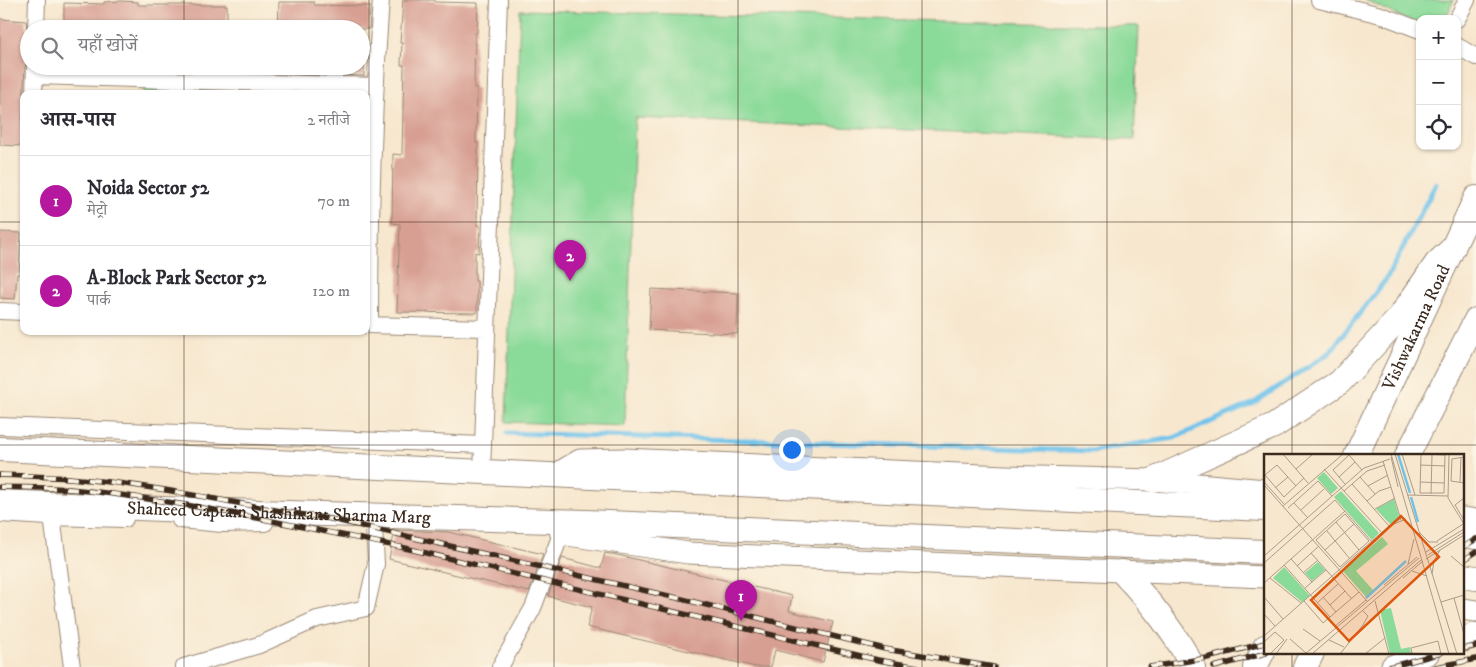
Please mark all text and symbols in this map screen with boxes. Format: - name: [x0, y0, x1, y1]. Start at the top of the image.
- map controls: [1416, 15, 1461, 150]
- button: +: [1416, 15, 1461, 60]
- search box: [20, 20, 370, 75]
- icon: search: [38, 34, 66, 62]
- text: यहाँ खोजें: [78, 34, 138, 57]
- button: −: [1416, 60, 1461, 105]
- button: locate: [1416, 105, 1461, 150]
- text: आस-पास: [40, 107, 115, 133]
- text: 2 नतीजे: [307, 110, 350, 130]
- text: Noida Sector 52: [87, 177, 209, 200]
- text: 1: [53, 191, 59, 211]
- text: 70 m: [318, 191, 350, 211]
- text: मेट्रो: [87, 200, 107, 220]
- pin: 2: [554, 240, 586, 281]
- street label: Vishwakarma Road: [1378, 261, 1455, 395]
- text: A-Block Park Sector 52: [87, 267, 266, 290]
- text: 2: [52, 281, 60, 301]
- text: 120 m: [312, 281, 350, 301]
- text: पार्क: [87, 290, 111, 310]
- your location: [779, 437, 805, 463]
- inset map: [1264, 454, 1464, 654]
- street label: Shaheed Captain Shashikant Sharma Marg: [126, 497, 431, 529]
- pin: 1: [725, 580, 757, 621]

